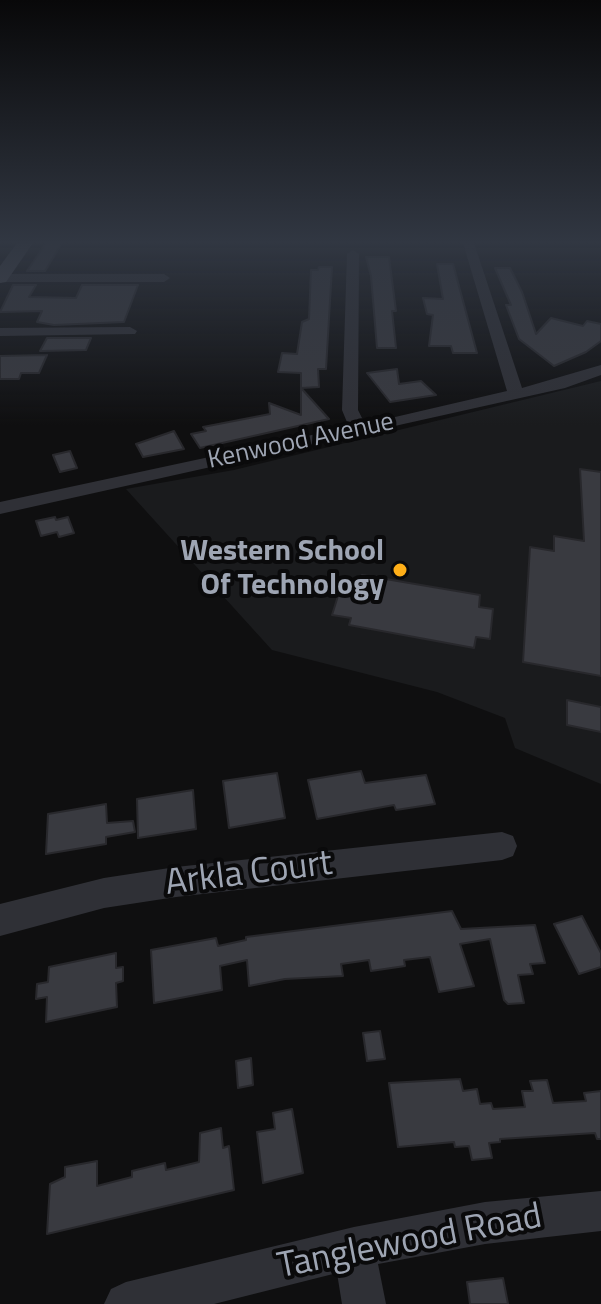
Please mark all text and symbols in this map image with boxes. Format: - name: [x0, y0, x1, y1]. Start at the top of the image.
- street label: Kenwood Avenue: [205, 407, 397, 477]
- place label: Western School Of Technology: [180, 535, 384, 606]
- marker: Western School Of Technology: [391, 561, 409, 579]
- street label: Arkla Court: [163, 843, 335, 907]
- street label: Tanglewood Road: [274, 1196, 546, 1290]

